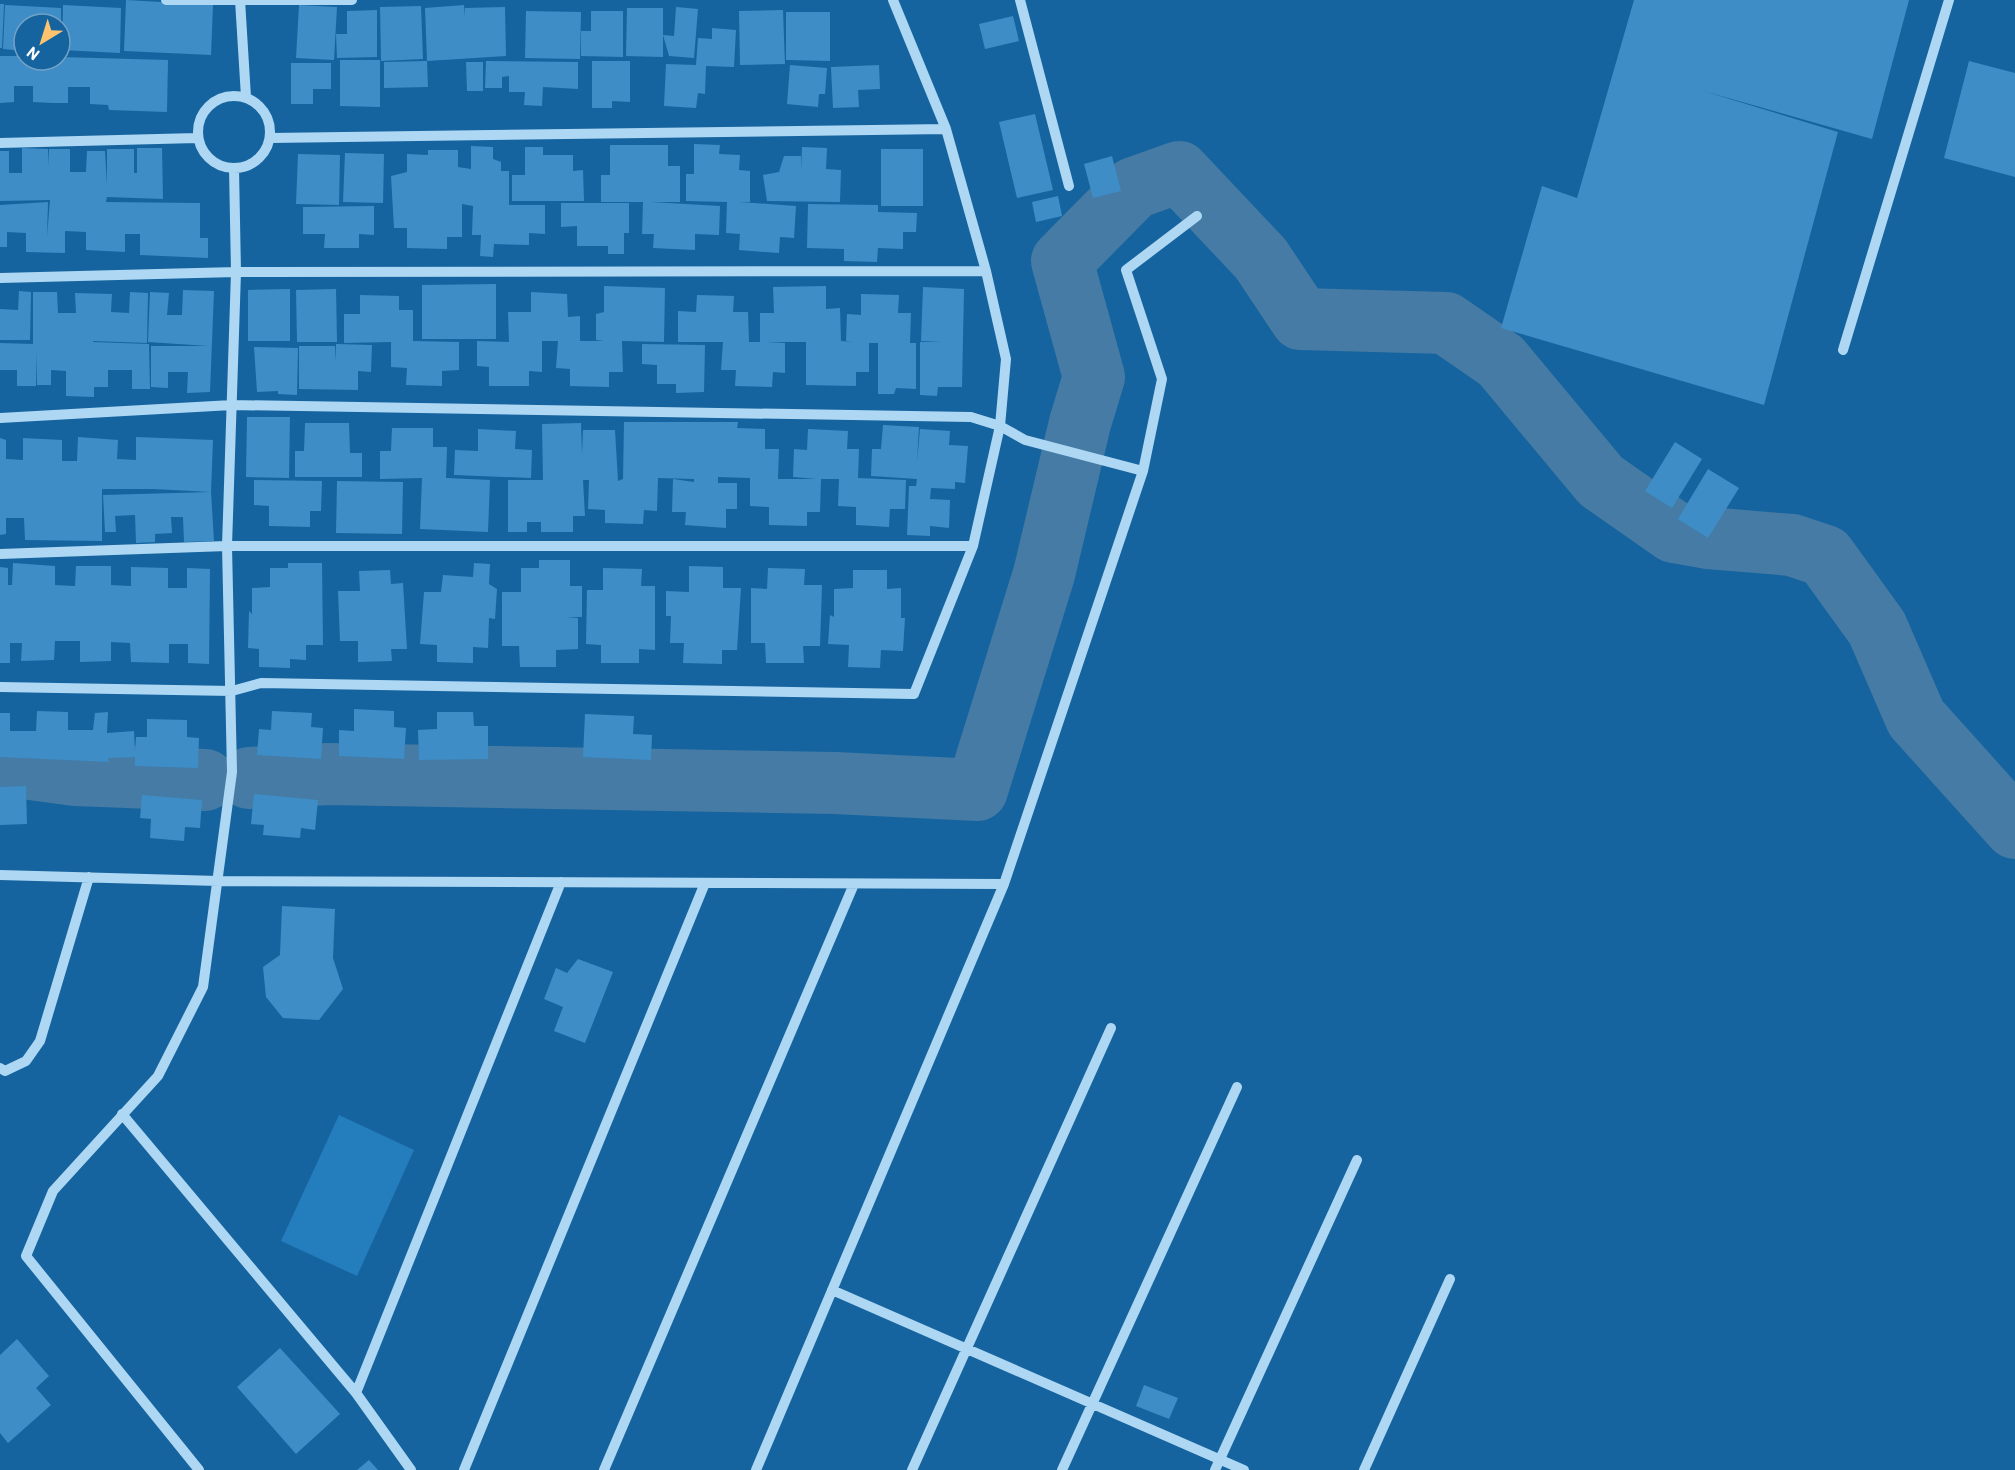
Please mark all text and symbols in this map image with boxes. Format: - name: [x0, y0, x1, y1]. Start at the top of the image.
- north arrow: [12, 12, 72, 72]
- text: N: [22, 43, 42, 65]

